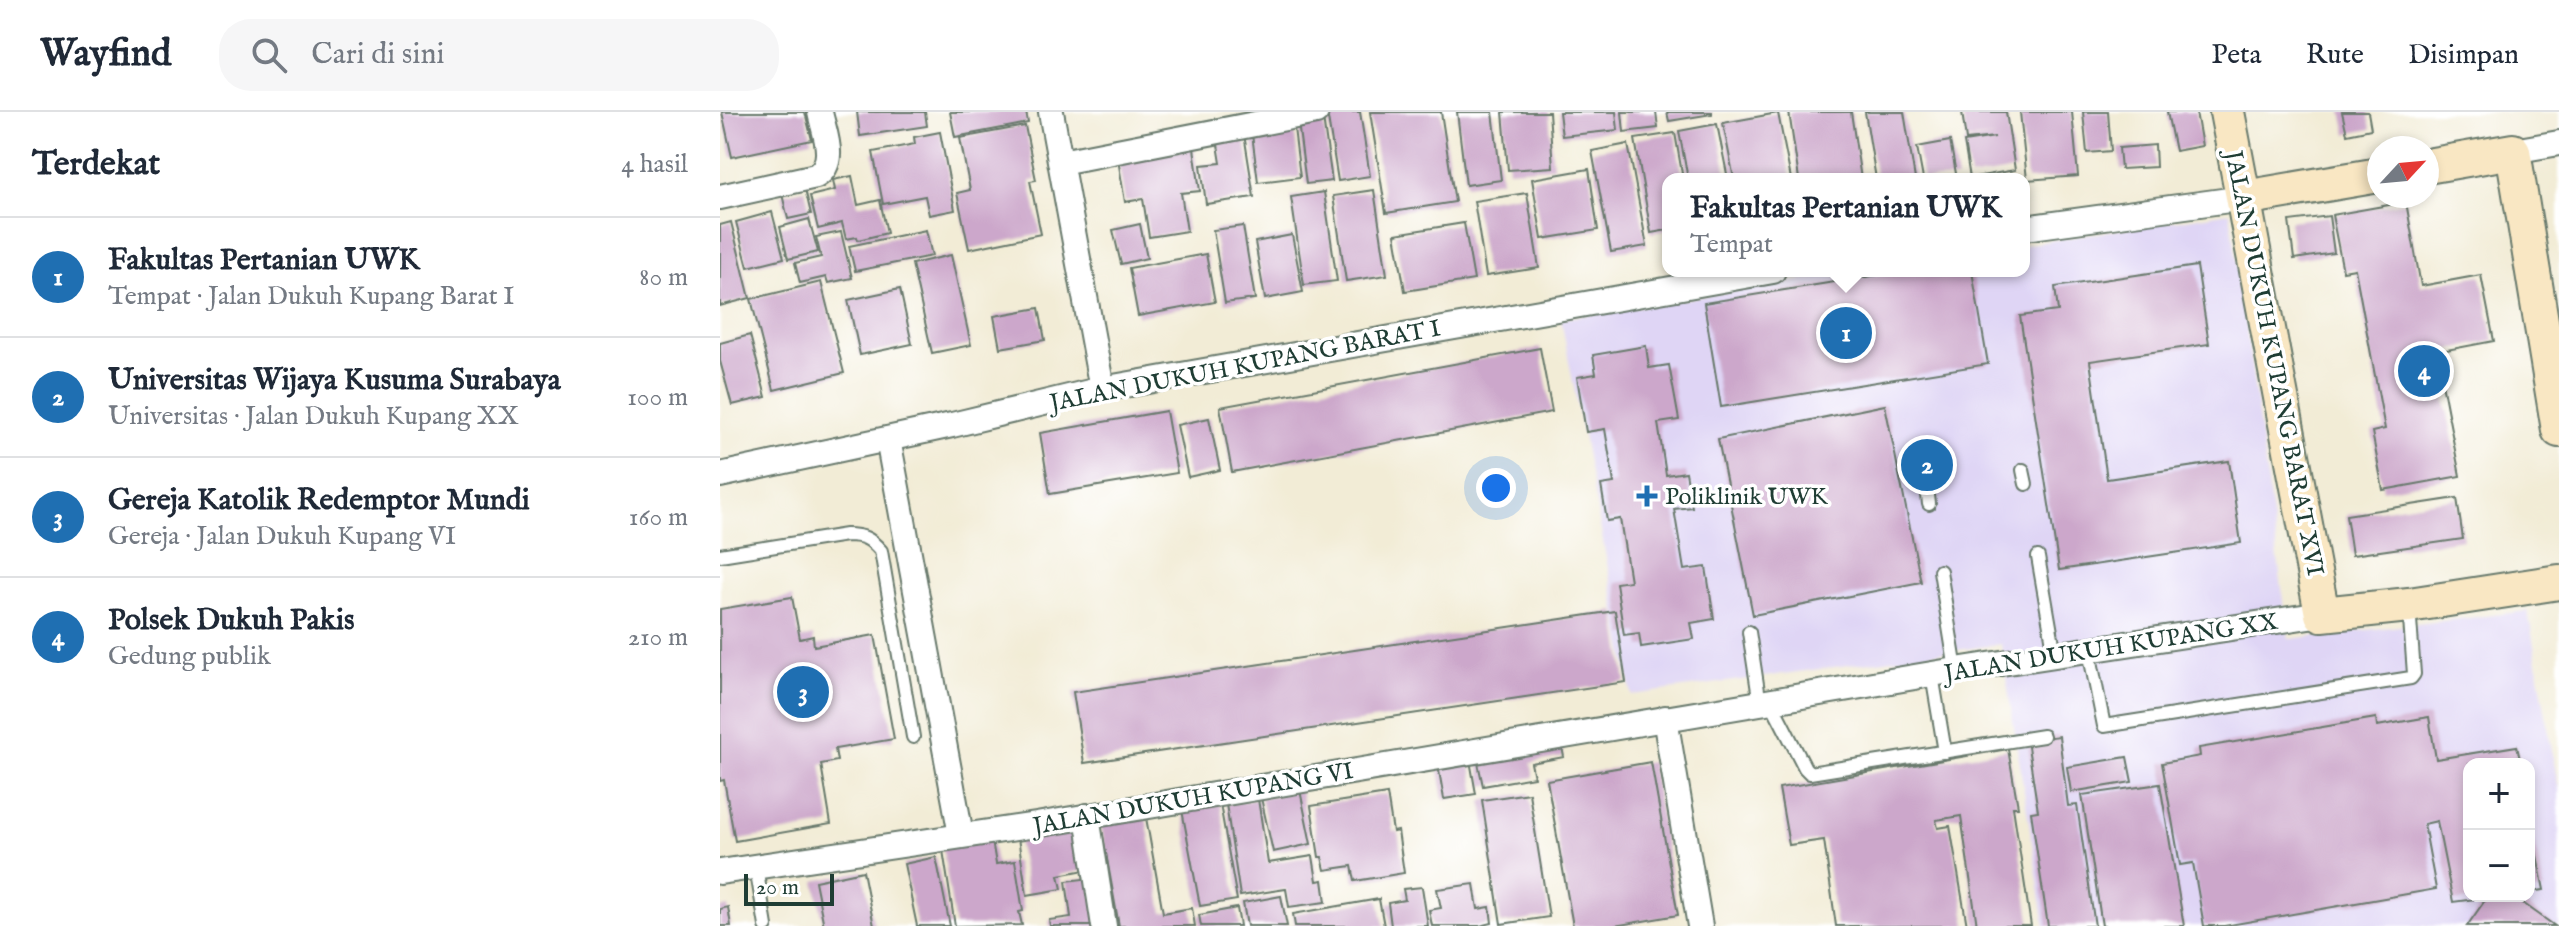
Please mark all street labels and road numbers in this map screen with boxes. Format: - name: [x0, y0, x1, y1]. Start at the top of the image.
- street label: JALAN DUKUH KUPANG BARAT XVI: [2216, 145, 2330, 579]
- street label: JALAN DUKUH KUPANG BARAT I: [1044, 313, 1443, 420]
- street label: JALAN DUKUH KUPANG XX: [1939, 607, 2281, 691]
- street label: JALAN DUKUH KUPANG VI: [1028, 756, 1356, 843]

